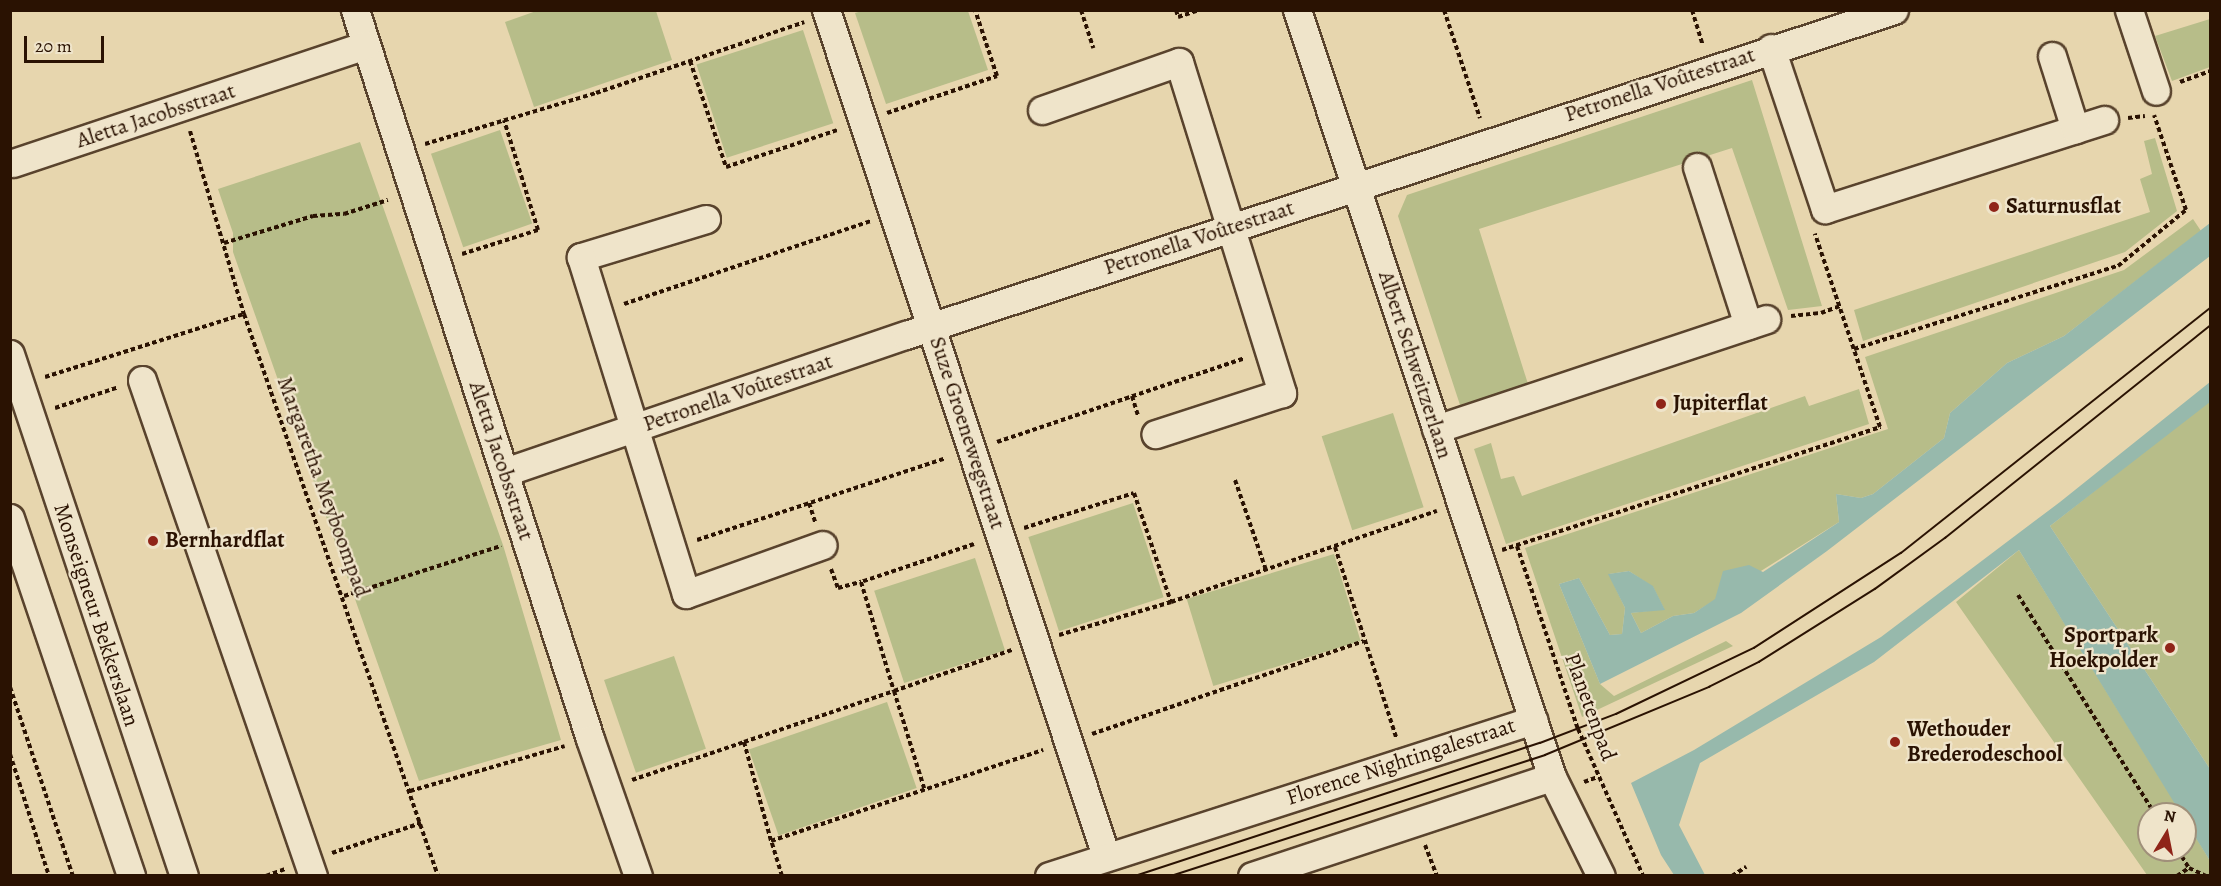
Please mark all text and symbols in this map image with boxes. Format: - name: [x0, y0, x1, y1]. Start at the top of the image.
- scale bar: [27, 24, 106, 62]
- text: 20 m: [35, 34, 72, 58]
- street label: Petronella Voûtestraat: [1562, 42, 1758, 128]
- street label: Aletta Jacobsstraat: [73, 78, 239, 154]
- place label: Saturnusflat: [2006, 194, 2121, 220]
- street label: Petronella Voûtestraat: [1101, 195, 1297, 281]
- marker: Saturnusflat: [1987, 200, 2001, 214]
- street label: Albert Schweitzerlaan: [1372, 268, 1458, 462]
- street label: Suze Groenewegstraat: [923, 333, 1011, 533]
- street label: Petronella Voûtestraat: [640, 348, 836, 438]
- street label: Margaretha Meyboompad: [271, 373, 375, 601]
- street label: Aletta Jacobsstraat: [463, 378, 539, 544]
- place label: Jupiterflat: [1673, 391, 1768, 417]
- marker: Jupiterflat: [1654, 397, 1668, 411]
- street label: Monseigneur Bekkerslaan: [47, 500, 145, 730]
- place label: Bernhardflat: [165, 528, 285, 554]
- marker: Bernhardflat: [146, 534, 160, 548]
- place label: Sportpark Hoekpolder: [2049, 622, 2158, 674]
- marker: Sportpark Hoekpolder: [2163, 641, 2177, 655]
- street label: Planetenpad: [1558, 650, 1622, 764]
- street label: Florence Nightingalestraat: [1283, 712, 1519, 812]
- place label: Wethouder Brederodeschool: [1907, 716, 2063, 768]
- marker: Wethouder Brederodeschool: [1888, 735, 1902, 749]
- north arrow: [2137, 802, 2197, 862]
- text: N: [2162, 804, 2177, 828]

